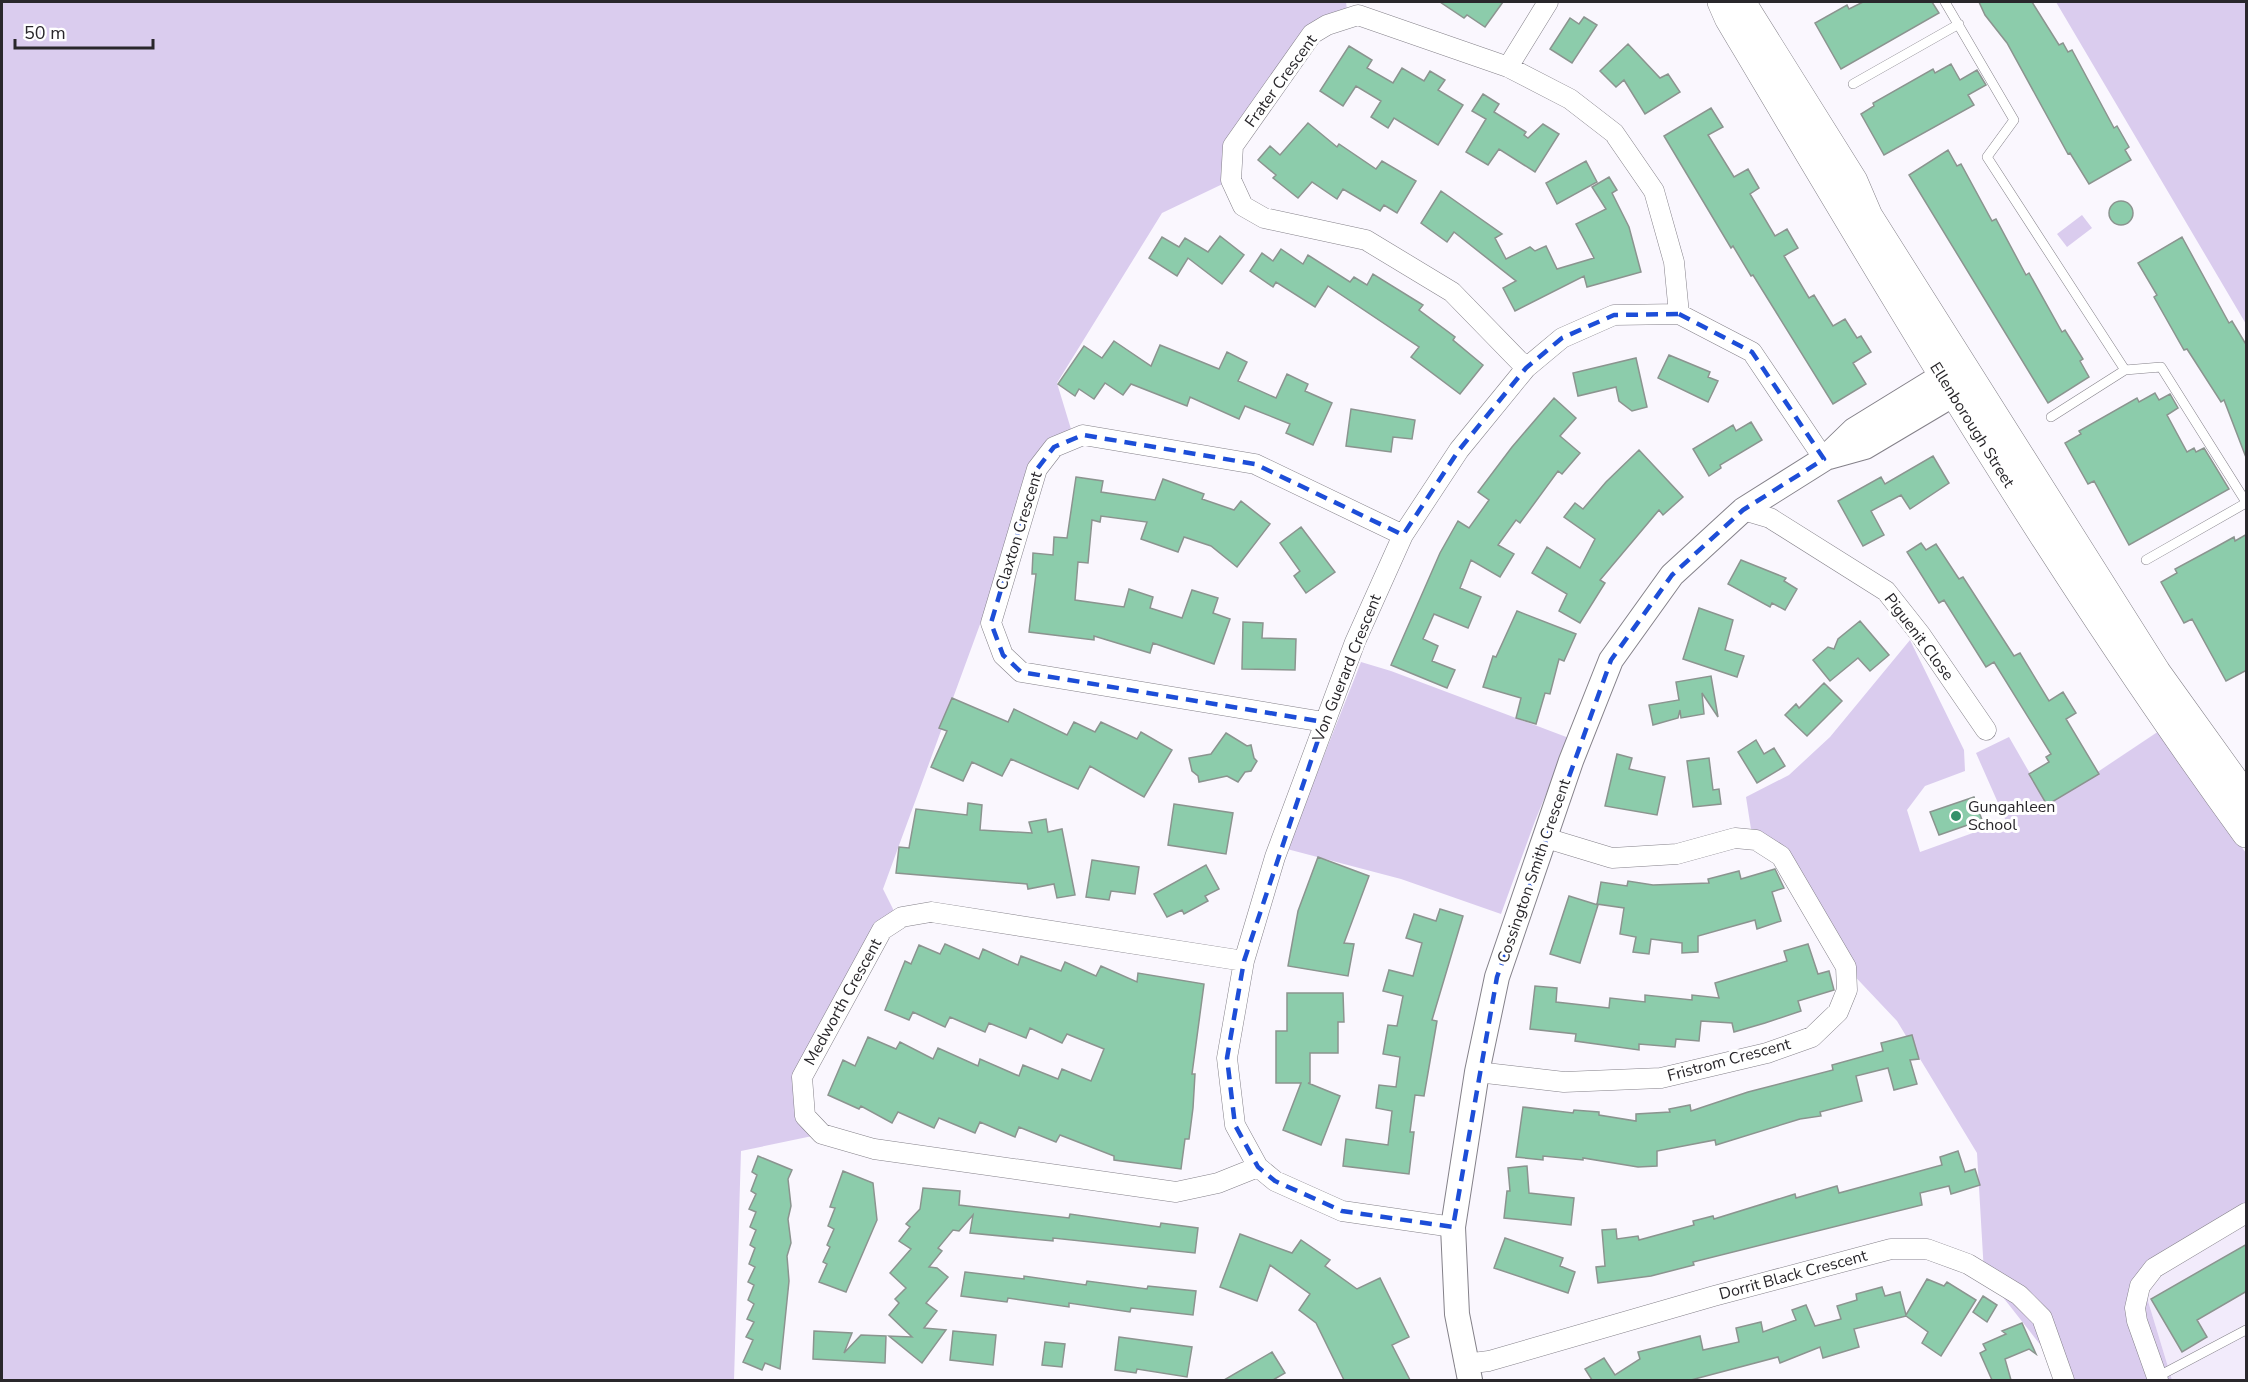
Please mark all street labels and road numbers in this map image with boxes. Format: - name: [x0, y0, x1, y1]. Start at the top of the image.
- street label: Frater Crescent: [1240, 30, 1322, 132]
- street label: Ellenborough Street: [1924, 358, 2020, 492]
- street label: Claxton Crescent: [990, 469, 1048, 593]
- street label: Piguenit Close: [1879, 589, 1959, 685]
- street label: Von Guerard Crescent: [1307, 590, 1387, 746]
- street label: Cossington Smith Crescent: [1492, 776, 1576, 966]
- street label: Medworth Crescent: [799, 934, 887, 1069]
- street label: Fristrom Crescent: [1665, 1033, 1793, 1087]
- street label: Dorrit Black Crescent: [1717, 1245, 1870, 1305]

